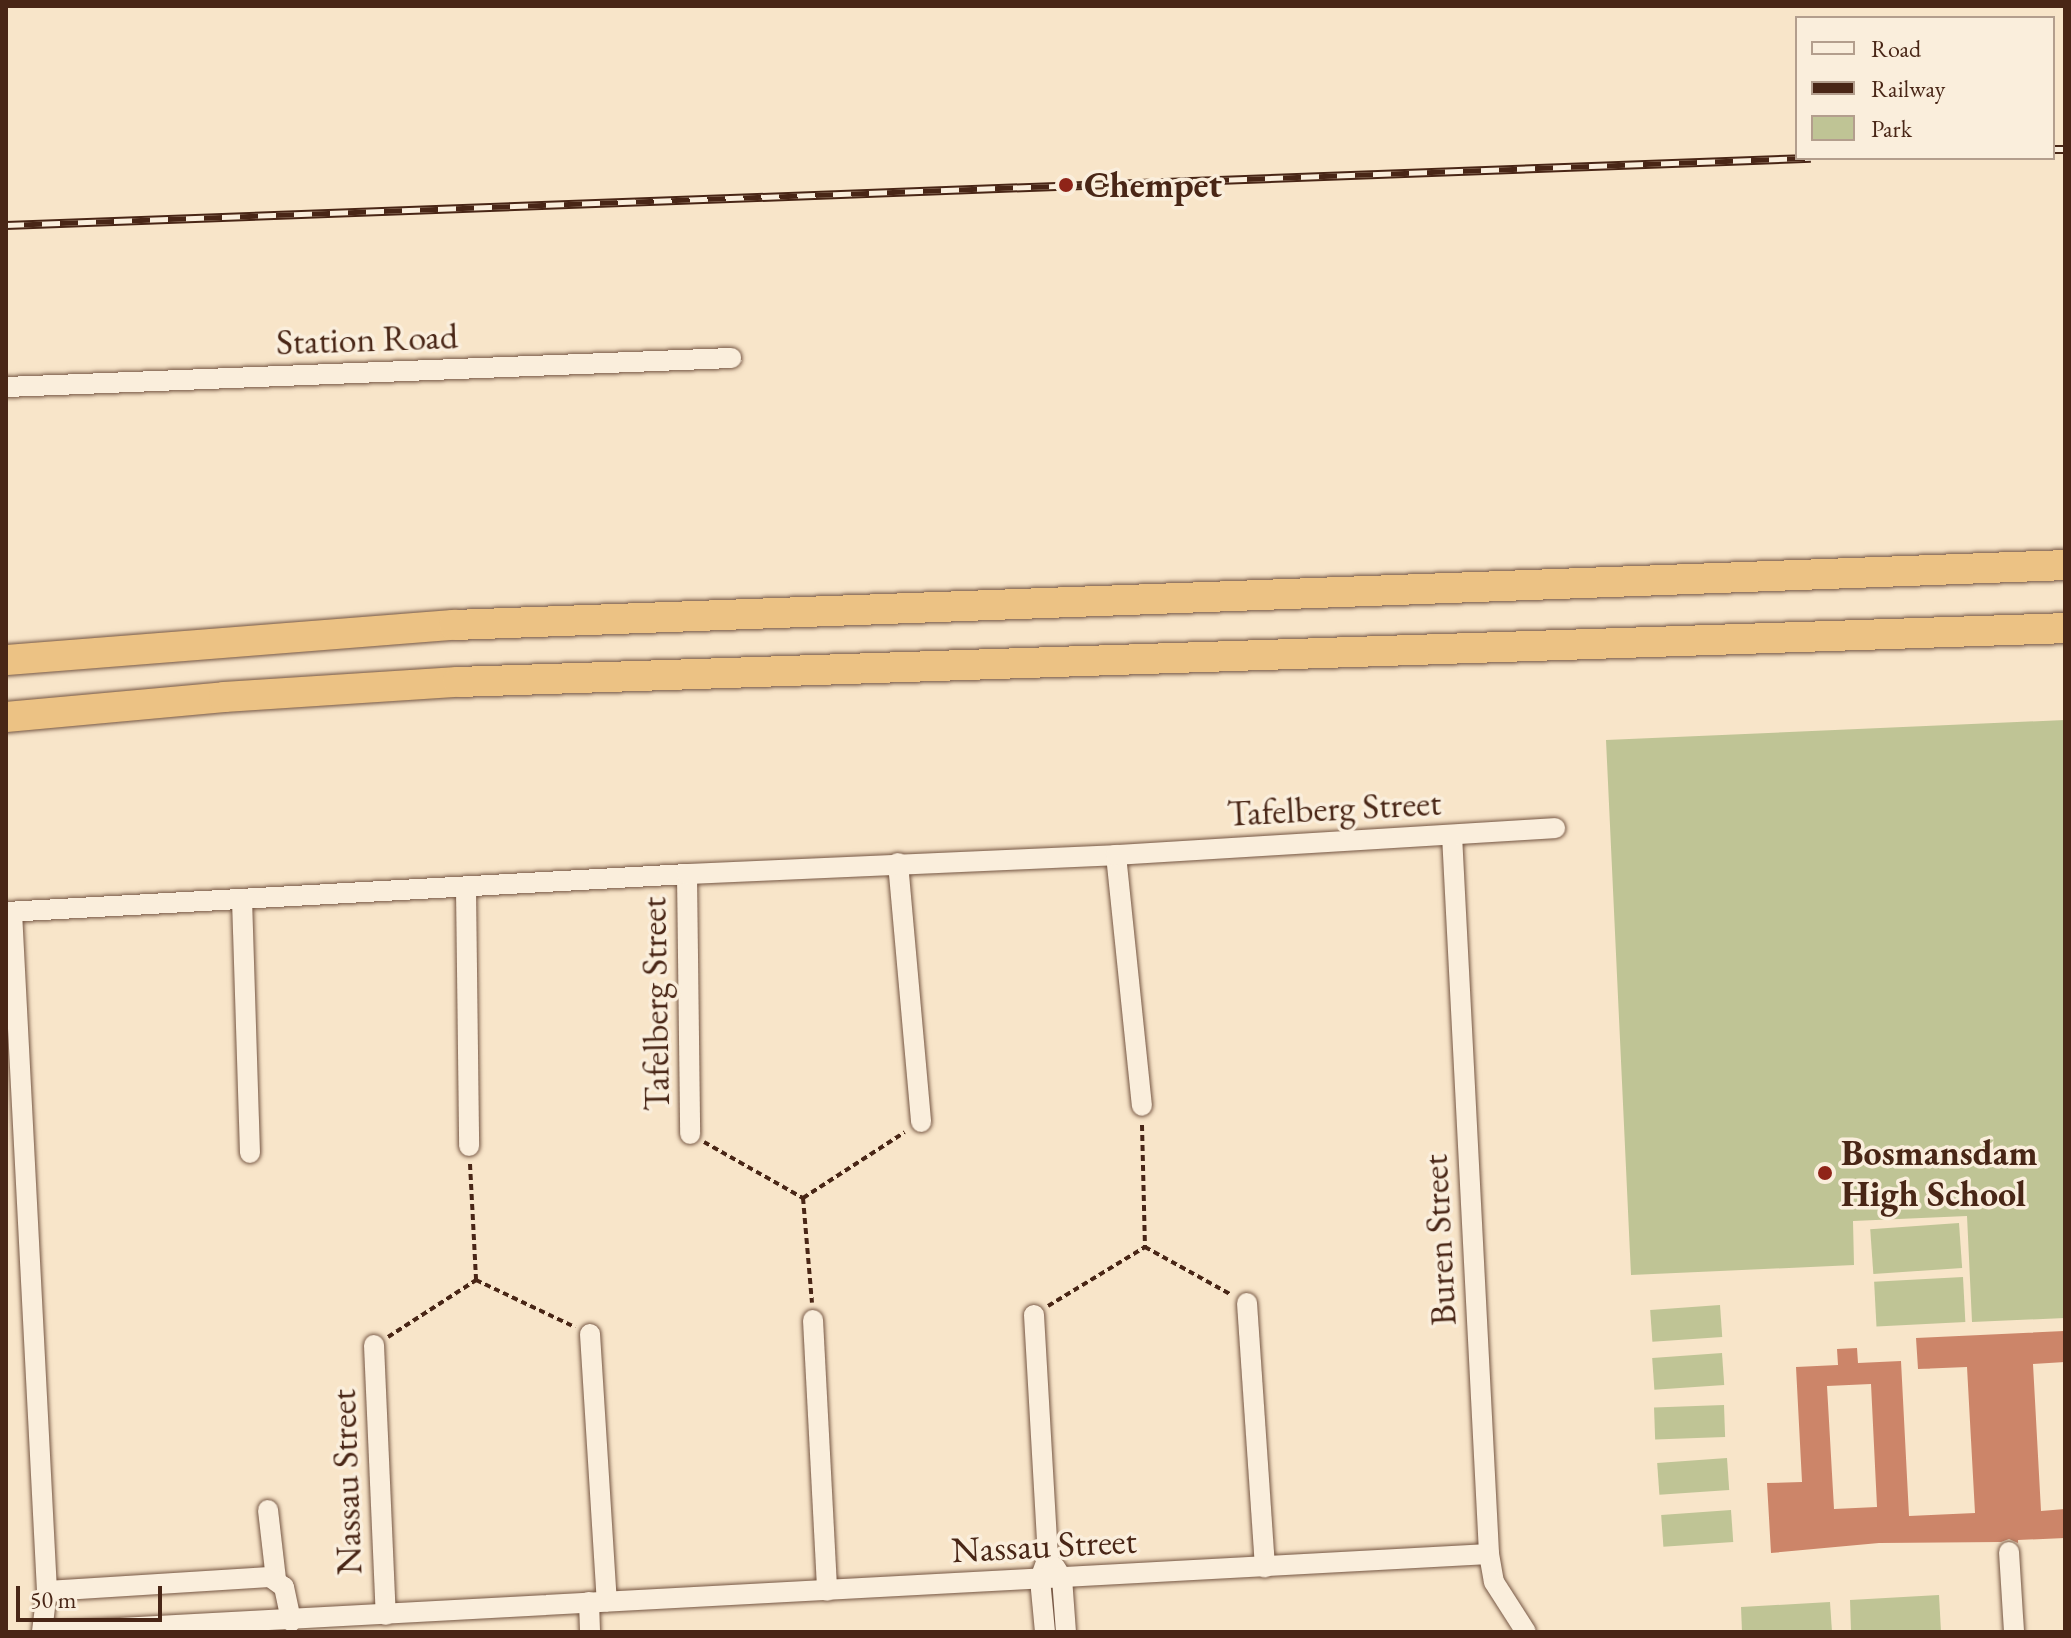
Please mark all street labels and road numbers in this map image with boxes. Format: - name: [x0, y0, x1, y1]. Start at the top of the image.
- street label: Station Road: [275, 314, 459, 364]
- street label: Tafelberg Street: [1226, 781, 1442, 835]
- street label: Tafelberg Street: [632, 896, 678, 1112]
- street label: Buren Street: [1413, 1153, 1465, 1327]
- street label: Nassau Street: [321, 1388, 371, 1576]
- street label: Nassau Street: [950, 1519, 1138, 1571]

